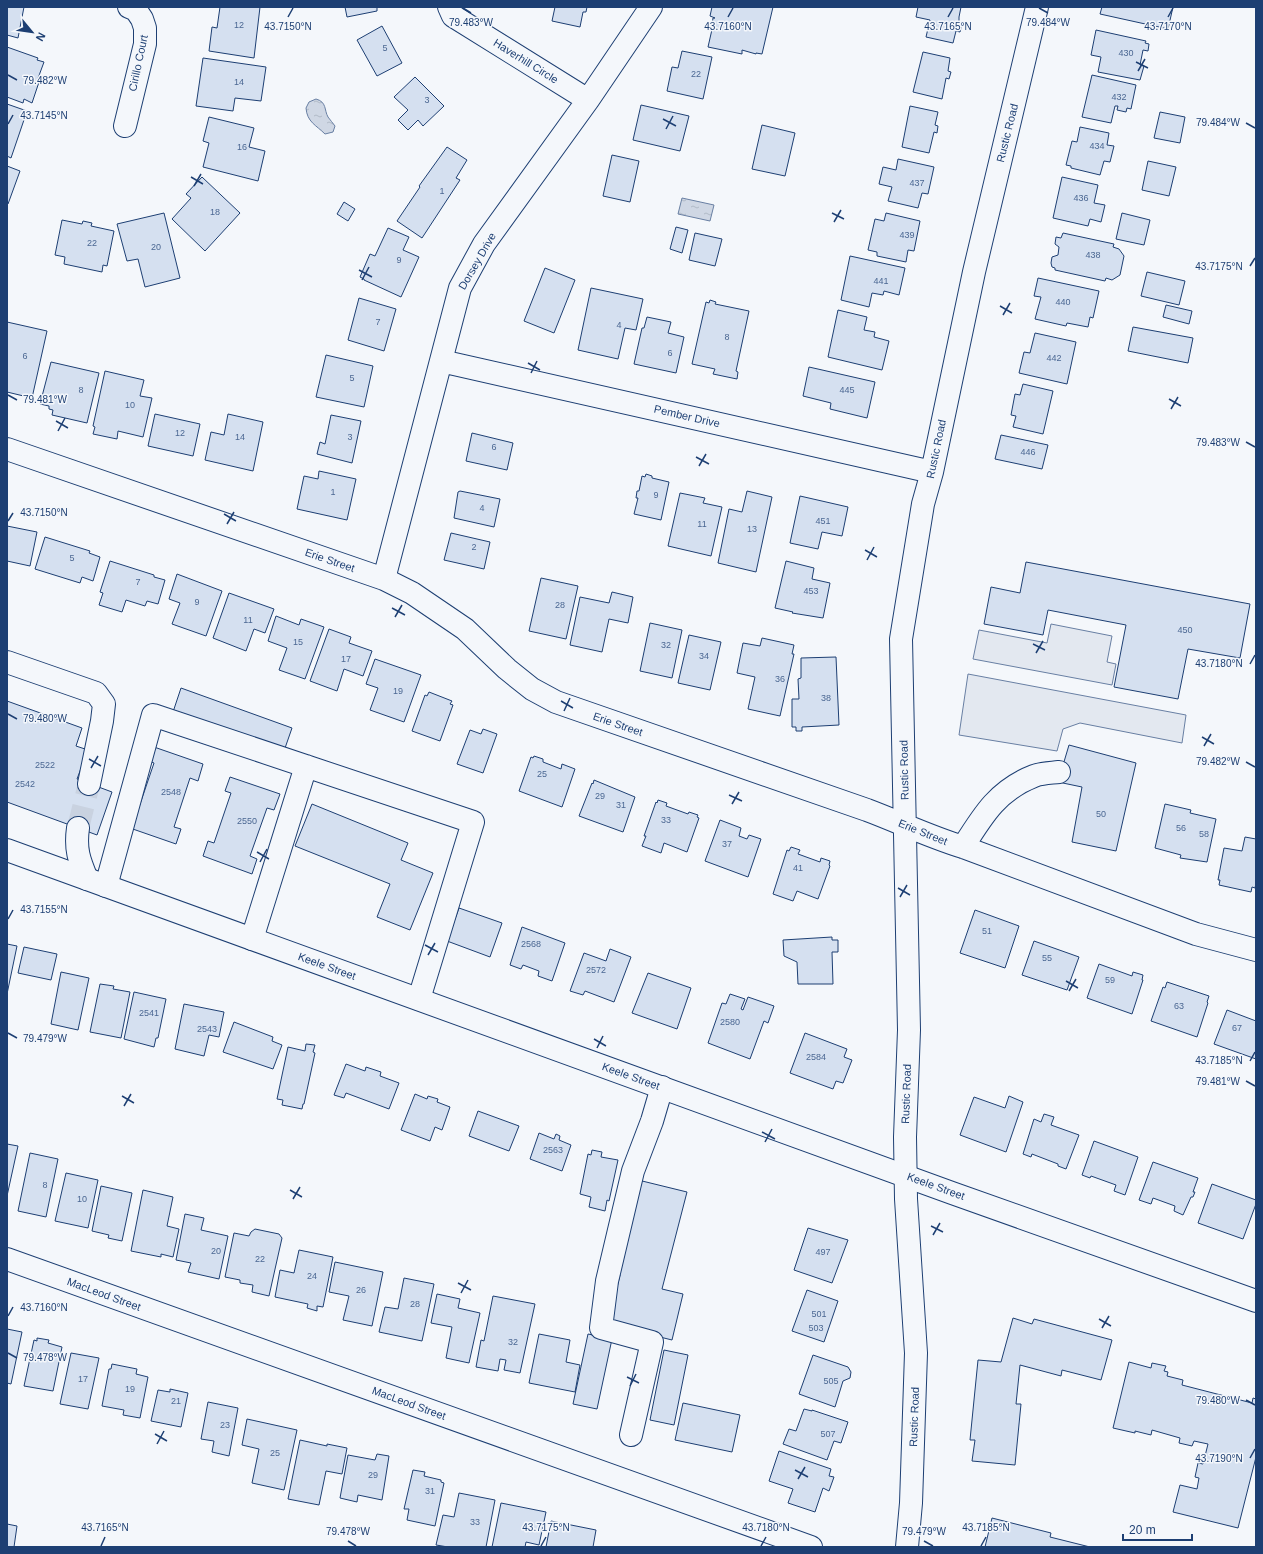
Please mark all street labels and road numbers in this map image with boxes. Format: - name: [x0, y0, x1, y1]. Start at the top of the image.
- street label: Cirillo Court: [126, 34, 150, 92]
- street label: Haverhill Circle: [491, 36, 561, 86]
- street label: Rustic Road: [994, 102, 1020, 164]
- street label: Dorsey Drive: [456, 230, 498, 292]
- street label: Pember Drive: [653, 403, 721, 429]
- street label: Rustic Road: [924, 418, 948, 480]
- street label: Erie Street: [303, 546, 357, 574]
- street label: Erie Street: [591, 710, 645, 738]
- street label: Rustic Road: [897, 740, 911, 800]
- street label: Erie Street: [897, 817, 949, 847]
- street label: Keele Street: [297, 950, 357, 982]
- street label: Keele Street: [601, 1060, 661, 1092]
- street label: Rustic Road: [899, 1064, 913, 1124]
- street label: Keele Street: [906, 1170, 966, 1202]
- street label: MacLeod Street: [65, 1275, 143, 1313]
- street label: MacLeod Street: [370, 1384, 448, 1422]
- street label: Rustic Road: [907, 1387, 921, 1447]

